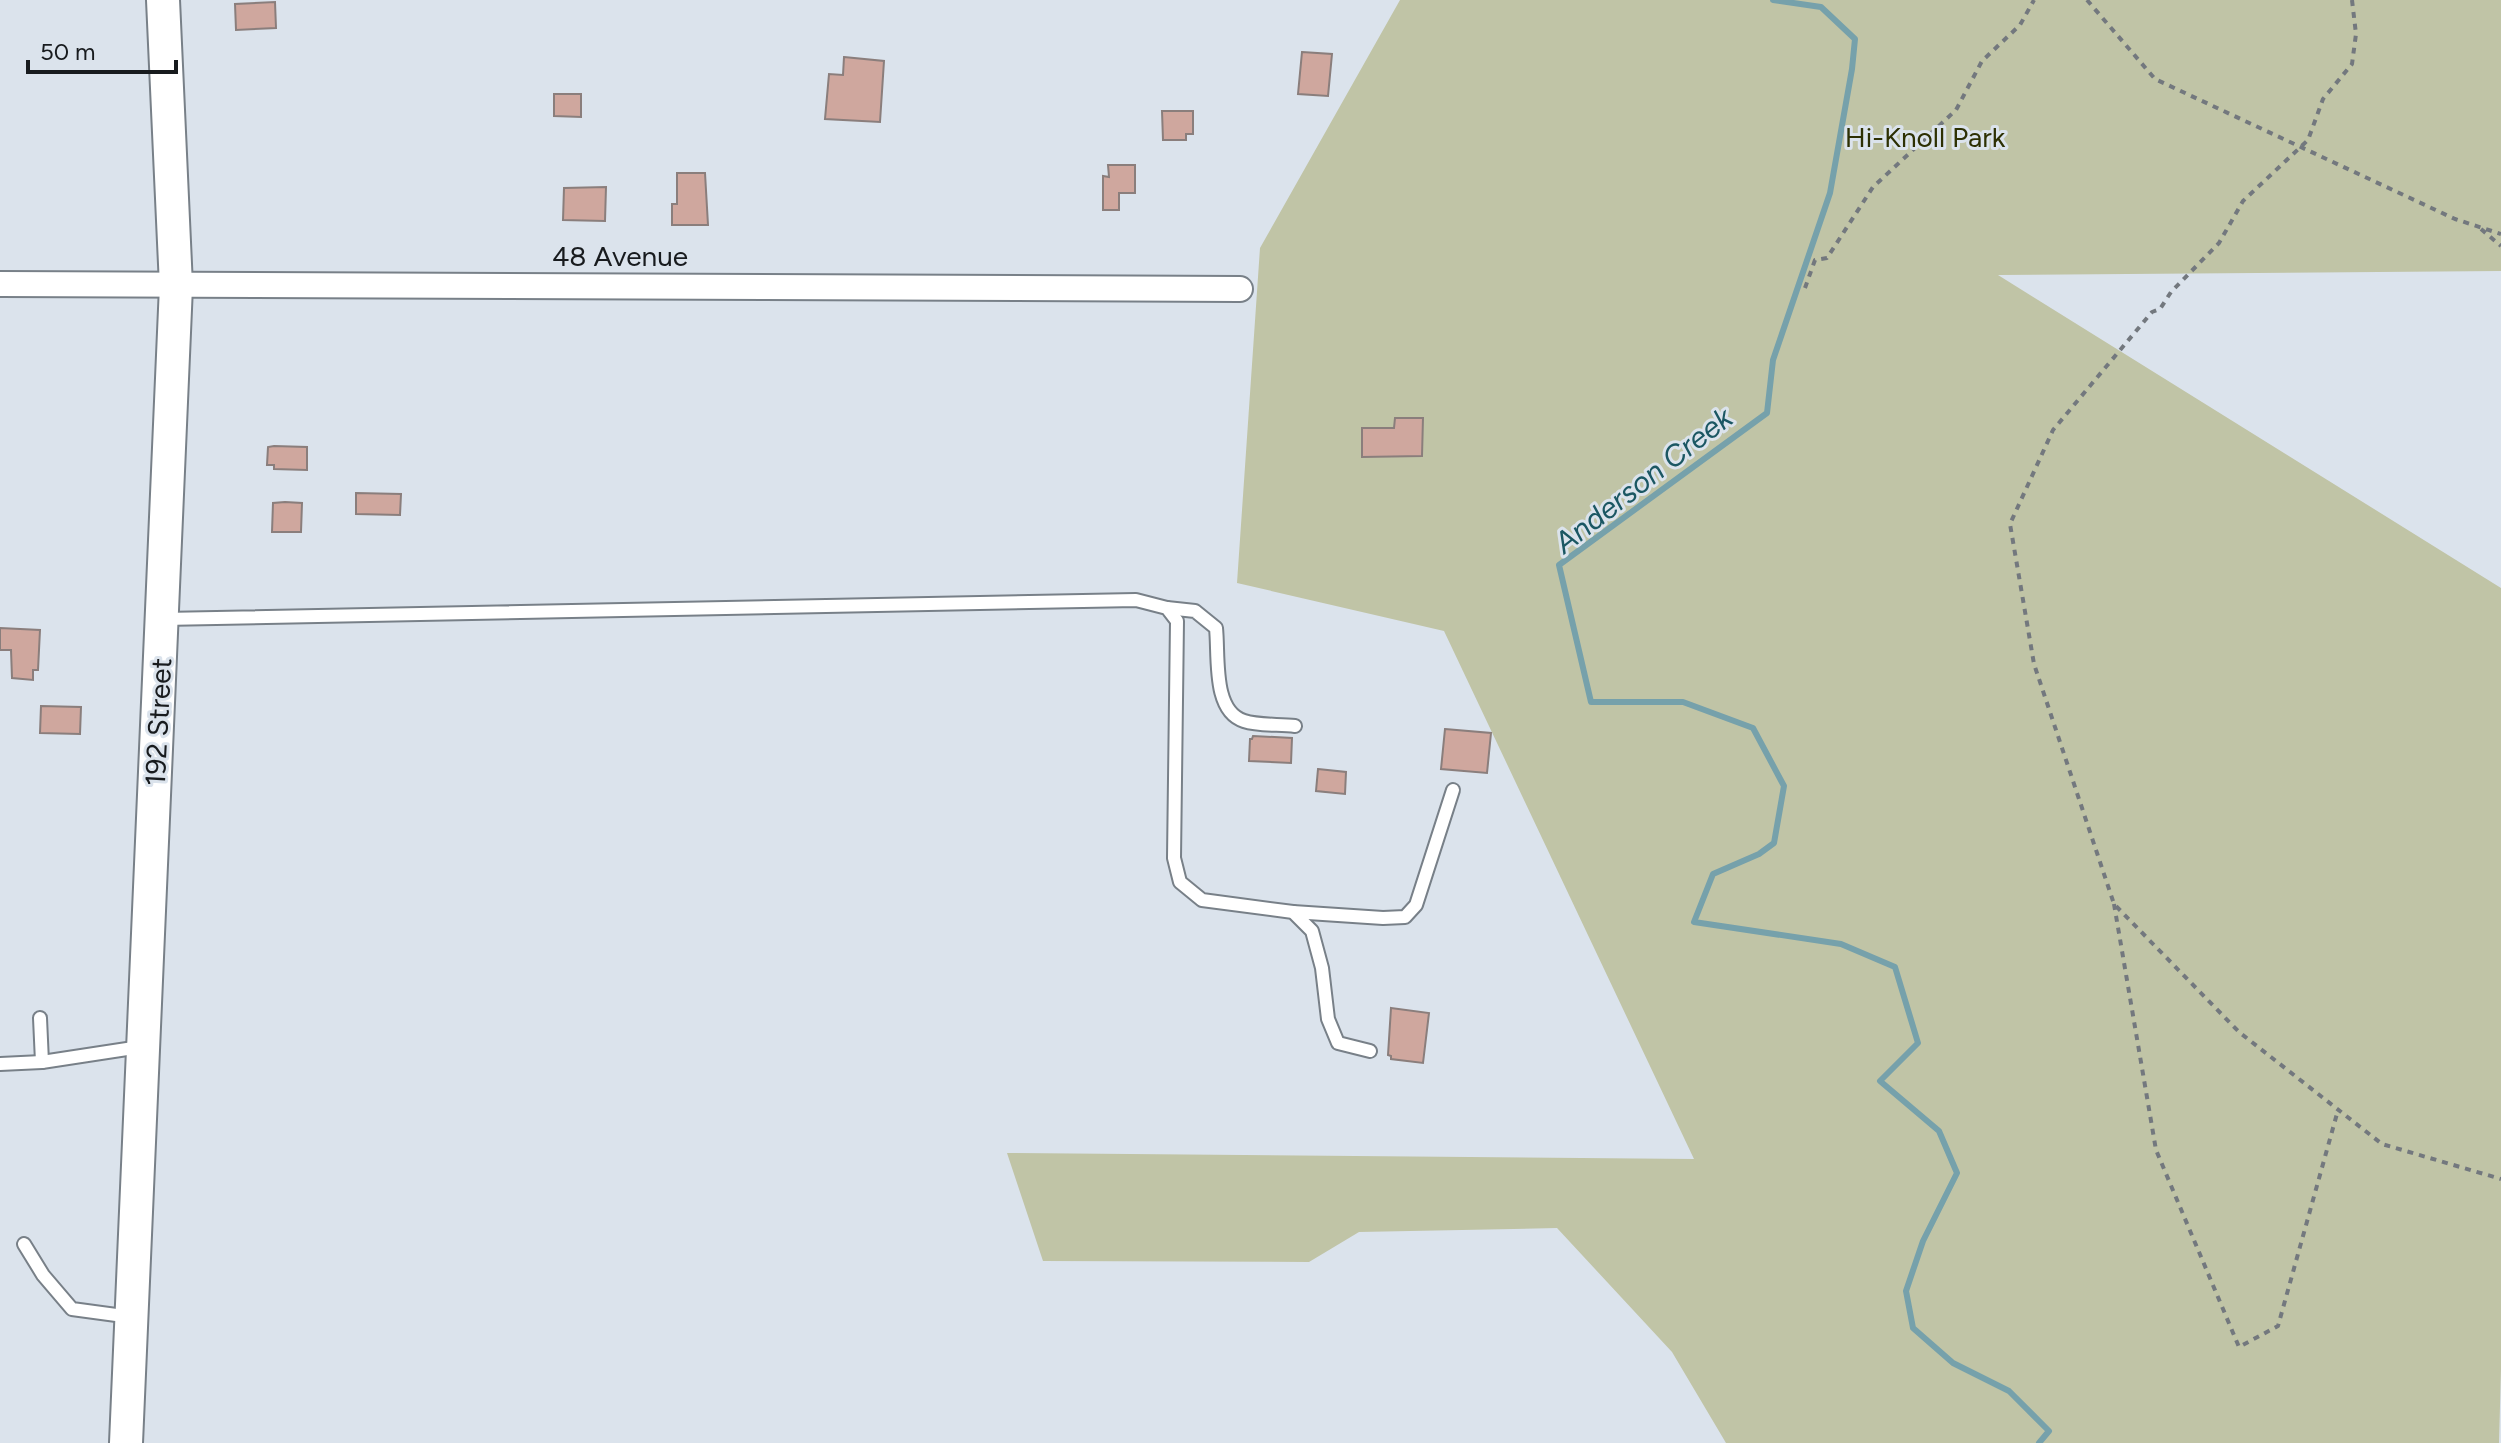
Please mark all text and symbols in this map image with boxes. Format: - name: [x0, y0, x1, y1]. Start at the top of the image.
- scale bar: [28, 24, 176, 74]
- text: 50 m: [40, 37, 96, 66]
- park label: Hi-Knoll Park: [1845, 120, 2006, 154]
- street label: 48 Avenue: [552, 239, 688, 273]
- water label: Anderson Creek: [1546, 398, 1741, 562]
- street label: 192 Street: [138, 657, 178, 787]

